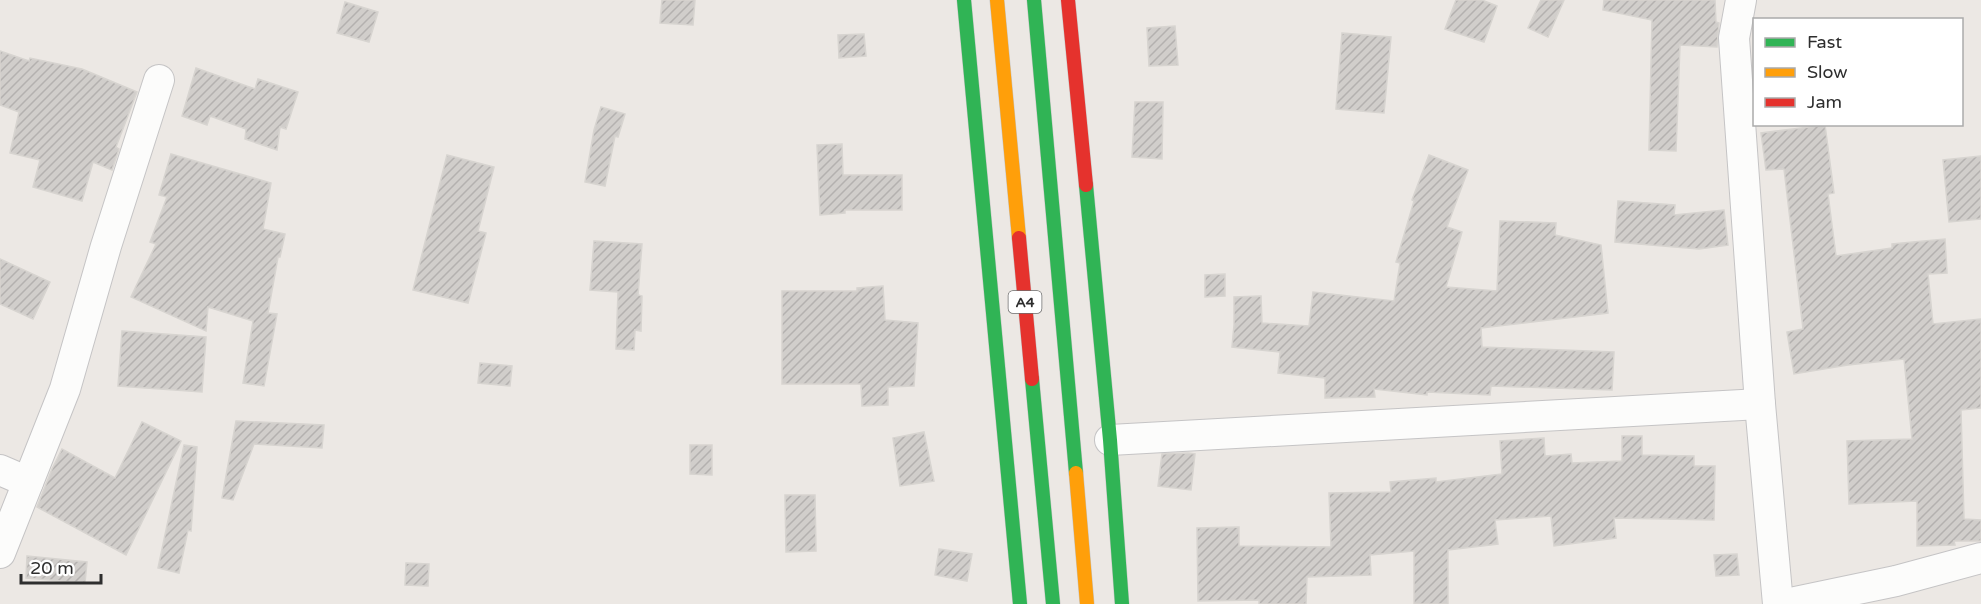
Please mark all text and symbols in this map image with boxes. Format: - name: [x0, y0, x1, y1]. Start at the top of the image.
- legend: [1753, 18, 1963, 126]
- text: Fast: [1807, 31, 1842, 53]
- text: Slow: [1807, 61, 1848, 83]
- text: Jam: [1807, 91, 1842, 113]
- road number: A4: [1008, 291, 1042, 313]
- scale bar: [21, 547, 100, 585]
- text: 20 m: [30, 557, 74, 579]

